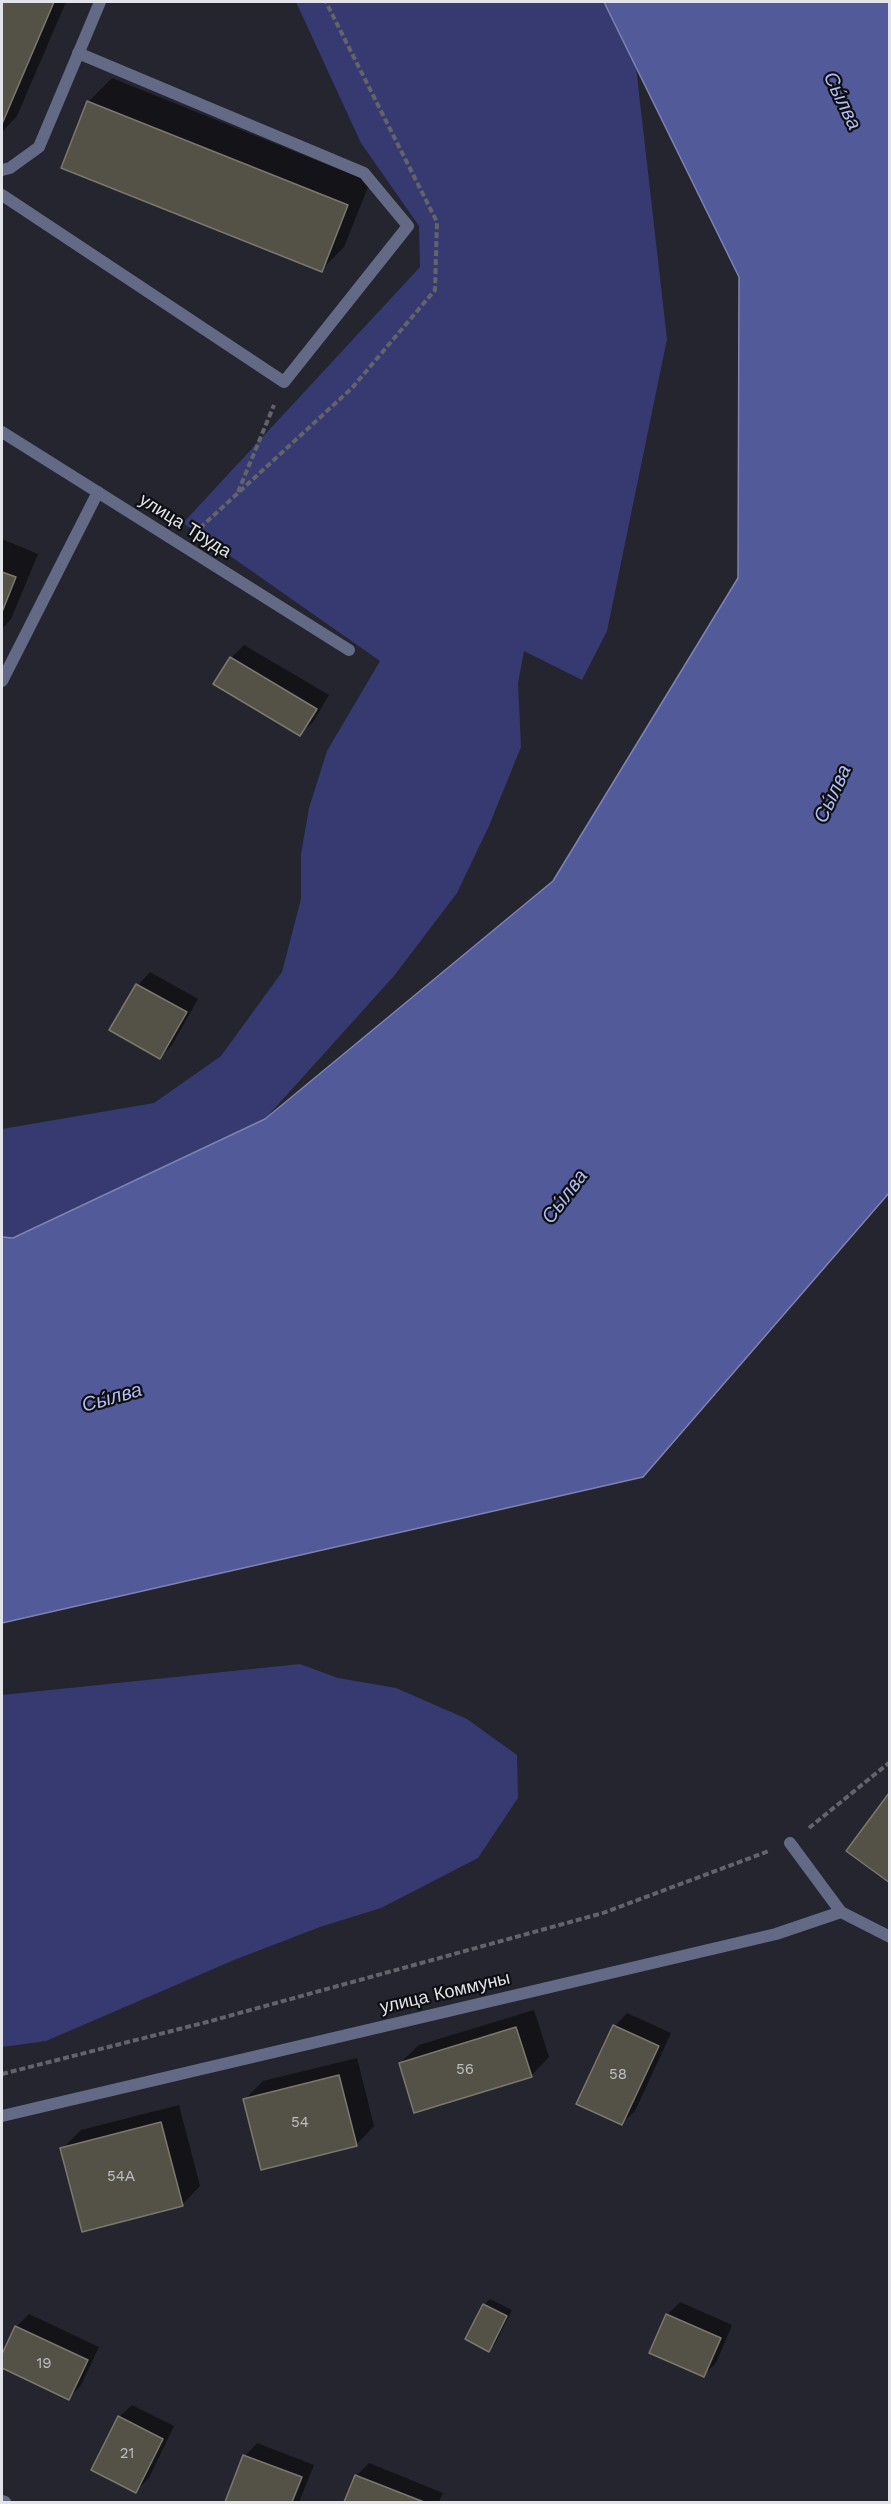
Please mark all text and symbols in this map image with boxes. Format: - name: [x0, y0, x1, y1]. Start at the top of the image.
- water label: Сы́лва: [818, 68, 866, 134]
- street label: улица Труда: [135, 489, 235, 563]
- water label: Сы́лва: [809, 761, 857, 827]
- water label: Сы́лва: [537, 1165, 593, 1229]
- water label: Сы́лва: [79, 1378, 145, 1418]
- street label: улица Коммуны: [378, 1968, 512, 2018]
- house number: 56: [456, 2061, 474, 2079]
- house number: 58: [609, 2066, 627, 2084]
- house number: 54: [291, 2114, 309, 2132]
- house number: 54А: [107, 2168, 135, 2186]
- house number: 19: [36, 2355, 52, 2373]
- house number: 21: [120, 2445, 134, 2463]

